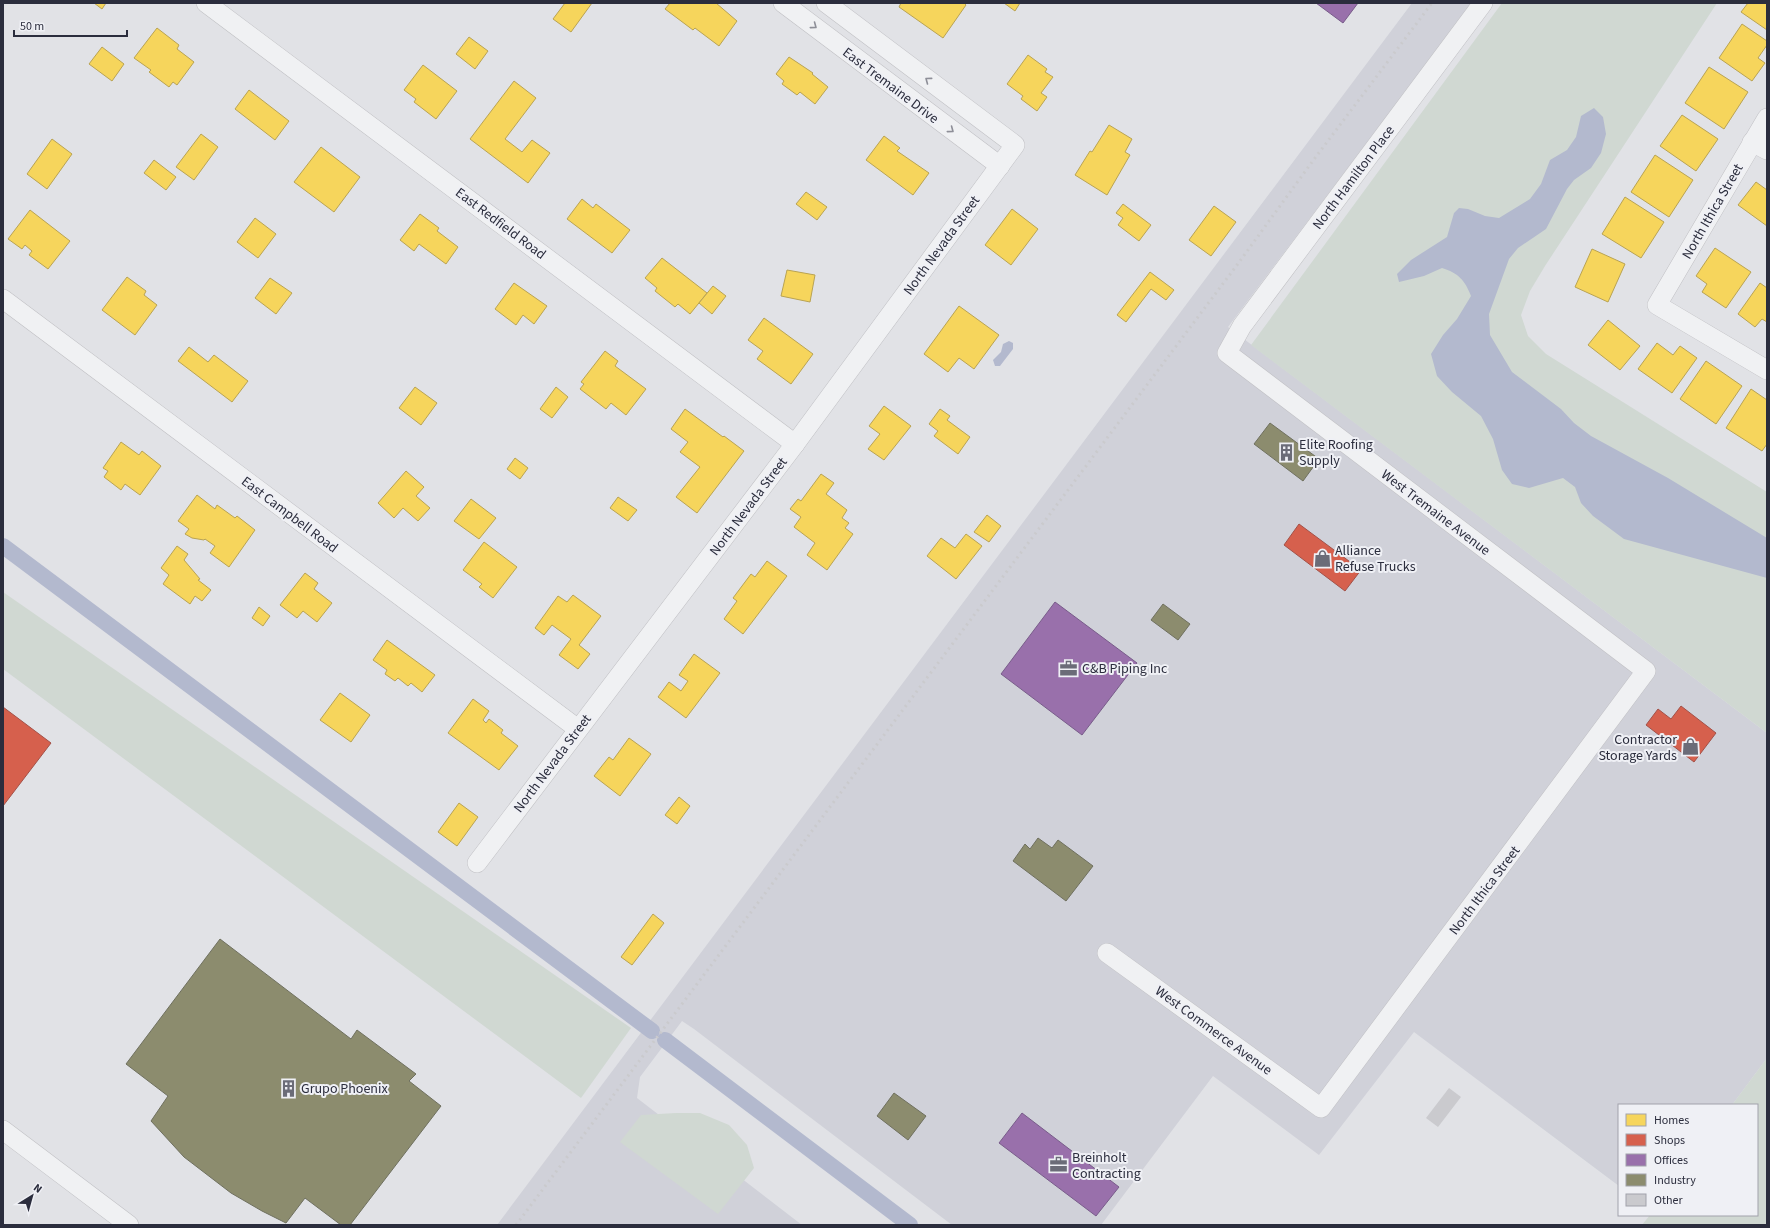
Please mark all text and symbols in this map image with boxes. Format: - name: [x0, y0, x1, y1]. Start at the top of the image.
- scale bar: [14, 12, 127, 38]
- text: 50 m: [20, 18, 44, 35]
- one-way arrow: [810, 22, 817, 29]
- street label: East Tremaine Drive: [838, 43, 943, 129]
- one-way arrow: [925, 77, 932, 84]
- street label: North Hamilton Place: [1308, 121, 1400, 234]
- one-way arrow: [947, 125, 954, 132]
- street label: North Ithica Street: [1677, 160, 1748, 263]
- street label: East Redfield Road: [451, 183, 550, 265]
- street label: North Nevada Street: [899, 191, 985, 300]
- place label: Elite Roofing Supply: [1299, 435, 1373, 471]
- building icon: Elite Roofing Supply: [1276, 442, 1296, 462]
- street label: North Nevada Street: [705, 453, 793, 560]
- street label: West Tremaine Avenue: [1377, 465, 1494, 561]
- street label: East Campbell Road: [237, 472, 342, 558]
- place label: Alliance Refuse Trucks: [1335, 541, 1416, 577]
- shop icon: Alliance Refuse Trucks: [1312, 548, 1332, 568]
- office icon: C&B Piping Inc: [1059, 658, 1079, 678]
- place label: C&B Piping Inc: [1082, 659, 1168, 679]
- street label: North Nevada Street: [509, 710, 597, 817]
- place label: Contractor Storage Yards: [1598, 730, 1677, 766]
- shop icon: Contractor Storage Yards: [1680, 737, 1700, 757]
- street label: North Ithica Street: [1445, 842, 1525, 939]
- street label: West Commerce Avenue: [1151, 981, 1276, 1080]
- building icon: Grupo Phoenix: [278, 1078, 298, 1098]
- place label: Grupo Phoenix: [301, 1079, 388, 1099]
- legend: [1618, 1104, 1758, 1216]
- text: Homes: [1654, 1112, 1689, 1129]
- text: Shops: [1654, 1132, 1685, 1149]
- place label: Breinholt Contracting: [1072, 1148, 1141, 1184]
- text: Offices: [1654, 1152, 1688, 1169]
- office icon: Breinholt Contracting: [1049, 1155, 1069, 1175]
- text: Industry: [1654, 1172, 1696, 1189]
- north arrow: [12, 1176, 52, 1216]
- text: N: [30, 1180, 45, 1197]
- text: Other: [1654, 1192, 1684, 1209]

